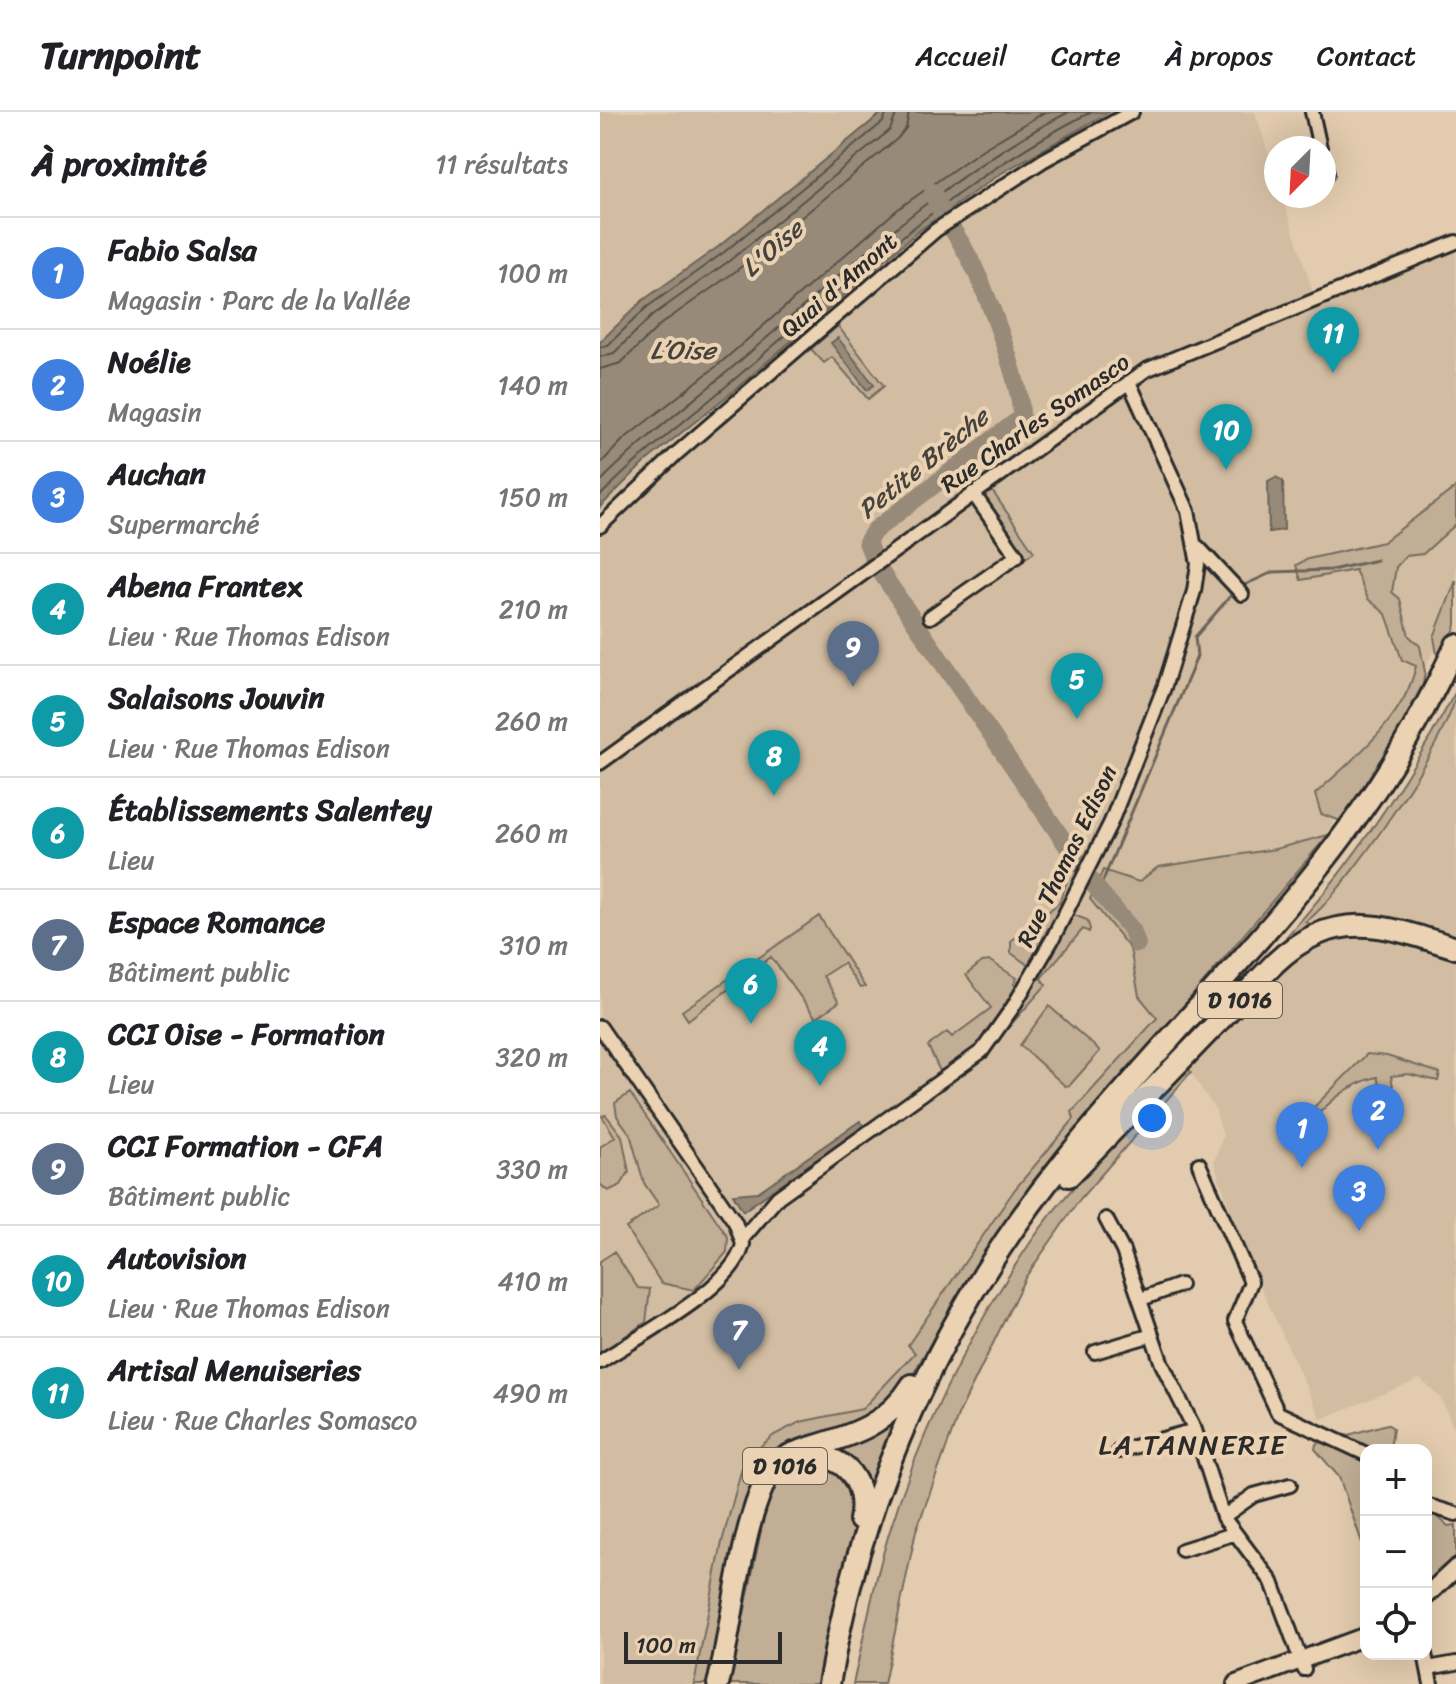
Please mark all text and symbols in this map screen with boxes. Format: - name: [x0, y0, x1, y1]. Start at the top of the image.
- text: Turnpoint: [40, 22, 201, 89]
- text: Accueil: [916, 31, 1007, 80]
- text: Carte: [1051, 31, 1121, 80]
- text: À propos: [1165, 31, 1273, 80]
- text: Contact: [1317, 31, 1416, 80]
- text: À proximité: [32, 134, 207, 194]
- north arrow: [1264, 136, 1336, 208]
- text: 11 résultats: [435, 141, 568, 187]
- water label: L'Oise: [730, 206, 816, 289]
- street label: Quai d'Amont: [771, 222, 907, 348]
- text: Fabio Salsa: [108, 223, 257, 277]
- text: 1: [52, 250, 64, 296]
- text: 100 m: [497, 250, 568, 296]
- text: Magasin · Parc de la Vallée: [108, 277, 411, 323]
- pin: 11: [1307, 307, 1359, 373]
- water label: L’Oise: [650, 327, 718, 373]
- text: Noélie: [108, 335, 191, 389]
- street label: Rue Charles Somasco: [931, 342, 1139, 504]
- text: 2: [50, 362, 66, 408]
- text: 140 m: [497, 362, 568, 408]
- text: Magasin: [108, 389, 202, 435]
- water label: Petite Brèche: [847, 394, 1001, 531]
- pin: 10: [1200, 404, 1252, 470]
- text: Auchan: [108, 447, 206, 501]
- text: 3: [51, 474, 65, 520]
- text: 150 m: [498, 474, 568, 520]
- text: Supermarché: [108, 501, 260, 547]
- text: Abena Frantex: [108, 559, 302, 613]
- text: 4: [50, 586, 66, 632]
- text: 210 m: [499, 586, 568, 632]
- text: Lieu · Rue Thomas Edison: [108, 613, 390, 659]
- pin: 9: [827, 621, 879, 687]
- pin: 5: [1051, 653, 1103, 719]
- text: Salaisons Jouvin: [108, 671, 325, 725]
- text: 5: [50, 698, 66, 744]
- text: 260 m: [495, 698, 568, 744]
- text: Lieu · Rue Thomas Edison: [108, 725, 390, 771]
- pin: 8: [748, 730, 800, 796]
- street label: Rue Thomas Edison: [1005, 758, 1129, 954]
- text: Établissements Salentey: [108, 783, 432, 837]
- text: 6: [51, 810, 65, 856]
- text: 260 m: [495, 810, 568, 856]
- text: Lieu: [108, 837, 155, 883]
- text: Espace Romance: [108, 895, 325, 949]
- text: 7: [51, 922, 65, 968]
- text: 310 m: [499, 922, 568, 968]
- text: Bâtiment public: [108, 949, 291, 995]
- pin: 6: [725, 958, 777, 1024]
- road number: D 1016: [1198, 982, 1282, 1018]
- text: CCI Oise - Formation: [108, 1007, 385, 1061]
- pin: 4: [794, 1020, 846, 1086]
- text: 8: [50, 1034, 66, 1080]
- text: 320 m: [496, 1034, 568, 1080]
- text: Lieu: [108, 1061, 155, 1107]
- pin: 2: [1352, 1084, 1404, 1150]
- your location: [1132, 1098, 1172, 1138]
- pin: 1: [1276, 1102, 1328, 1168]
- text: CCI Formation - CFA: [108, 1119, 383, 1173]
- text: 9: [50, 1146, 66, 1192]
- text: 330 m: [496, 1146, 568, 1192]
- pin: 3: [1333, 1165, 1385, 1231]
- text: Bâtiment public: [108, 1173, 291, 1219]
- text: Autovision: [108, 1231, 246, 1285]
- text: 10: [44, 1258, 72, 1304]
- text: 410 m: [497, 1258, 568, 1304]
- text: Lieu · Rue Thomas Edison: [108, 1285, 390, 1331]
- pin: 7: [713, 1304, 765, 1370]
- text: Artisal Menuiseries: [108, 1343, 361, 1397]
- text: 11: [47, 1370, 69, 1416]
- text: 490 m: [493, 1370, 568, 1416]
- text: Lieu · Rue Charles Somasco: [108, 1397, 417, 1443]
- district label: LA TANNERIE: [1098, 1420, 1288, 1469]
- map controls: [1360, 1444, 1432, 1660]
- button: +: [1360, 1444, 1432, 1516]
- road number: D 1016: [743, 1448, 827, 1484]
- button: −: [1360, 1516, 1432, 1588]
- button: locate: [1360, 1588, 1432, 1660]
- text: 100 m: [636, 1626, 696, 1665]
- scale bar: [624, 1628, 782, 1664]

